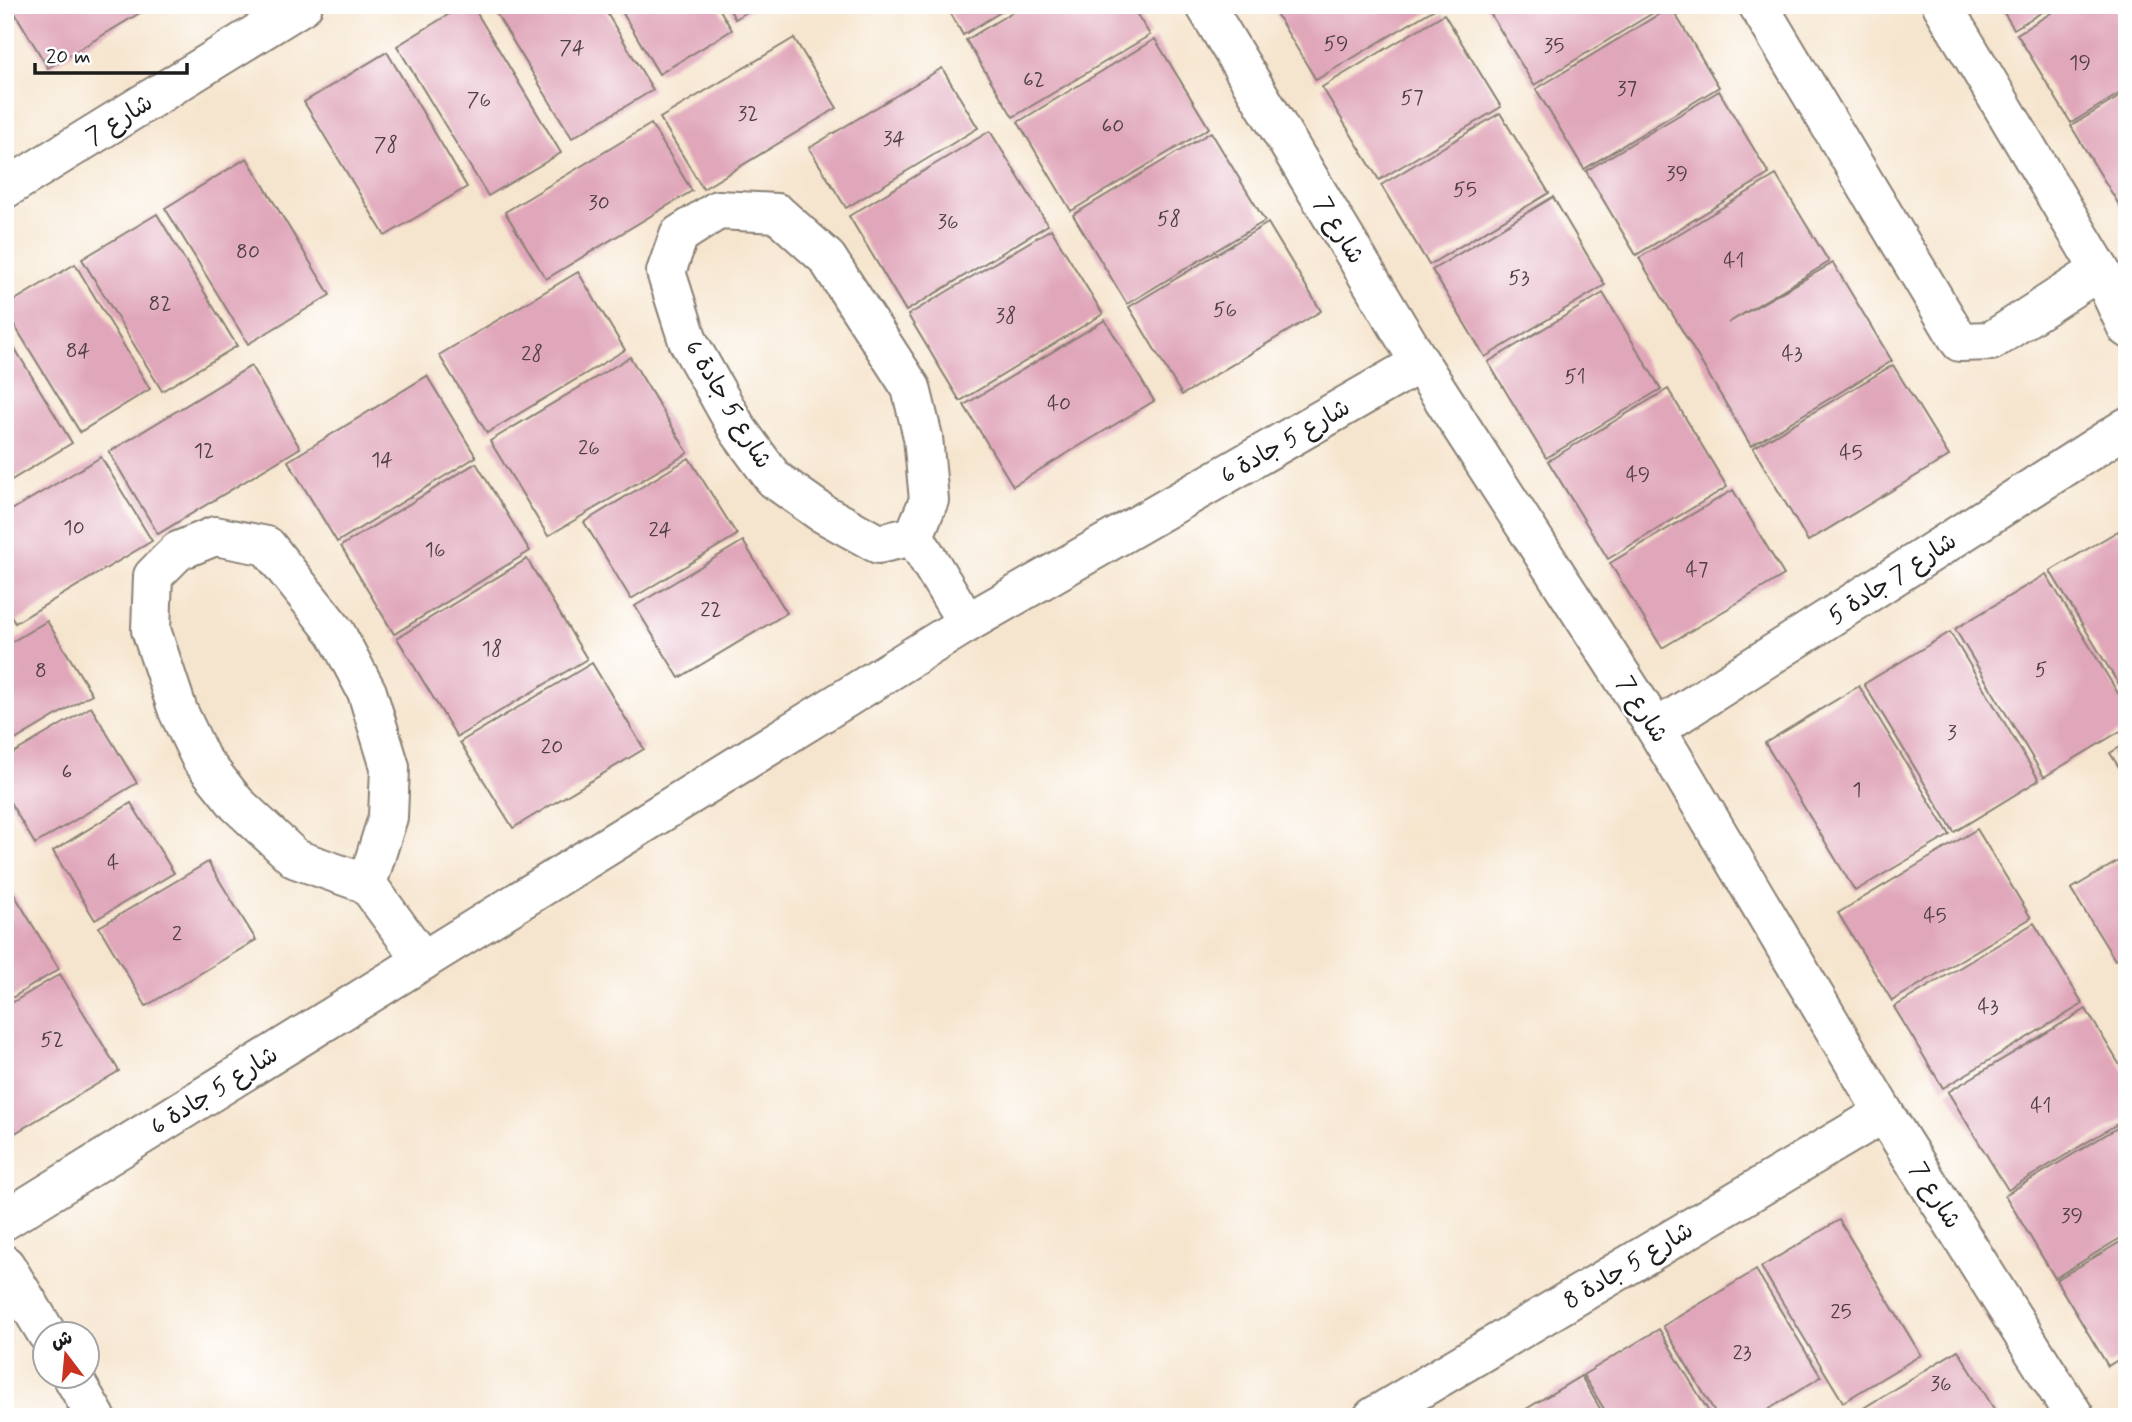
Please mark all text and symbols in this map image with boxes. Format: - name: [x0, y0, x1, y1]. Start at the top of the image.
- house number: 59: [1323, 30, 1349, 58]
- scale bar: [35, 32, 187, 76]
- house number: 35: [1544, 32, 1564, 60]
- house number: 74: [559, 34, 585, 62]
- text: 20 m: [46, 43, 91, 71]
- house number: 19: [2069, 49, 2091, 77]
- house number: 62: [1023, 66, 1045, 94]
- house number: 37: [1617, 75, 1637, 103]
- house number: 57: [1400, 84, 1424, 112]
- house number: 76: [467, 86, 491, 114]
- street label: شارع 7: [81, 88, 159, 153]
- house number: 32: [738, 100, 758, 128]
- house number: 60: [1102, 112, 1124, 140]
- house number: 34: [883, 125, 905, 153]
- house number: 78: [374, 131, 398, 159]
- house number: 39: [1666, 160, 1688, 188]
- house number: 55: [1453, 176, 1477, 204]
- house number: 30: [588, 189, 610, 217]
- street label: شارع 7: [1307, 192, 1371, 270]
- house number: 58: [1157, 205, 1181, 233]
- house number: 36: [937, 208, 959, 236]
- house number: 80: [236, 238, 260, 266]
- house number: 41: [1723, 247, 1745, 275]
- house number: 53: [1508, 264, 1530, 292]
- house number: 82: [149, 290, 171, 318]
- house number: 56: [1213, 296, 1237, 324]
- house number: 38: [996, 302, 1017, 330]
- street label: شارع 5 جادة 6: [677, 335, 778, 475]
- house number: 84: [66, 337, 91, 365]
- house number: 28: [521, 340, 543, 368]
- house number: 43: [1781, 340, 1803, 368]
- house number: 51: [1564, 363, 1586, 391]
- house number: 40: [1047, 390, 1071, 418]
- street label: شارع 5 جادة 6: [1215, 393, 1356, 492]
- house number: 26: [578, 434, 600, 462]
- house number: 12: [194, 437, 214, 465]
- house number: 45: [1839, 439, 1863, 467]
- house number: 14: [371, 446, 393, 474]
- house number: 49: [1626, 461, 1650, 489]
- house number: 10: [63, 514, 85, 542]
- house number: 24: [648, 516, 672, 544]
- street label: شارع 7 جادة 5: [1823, 526, 1963, 632]
- house number: 16: [425, 536, 446, 564]
- house number: 47: [1686, 556, 1708, 584]
- house number: 22: [700, 596, 722, 624]
- house number: 18: [482, 635, 502, 663]
- house number: 5: [2035, 656, 2047, 684]
- house number: 8: [35, 657, 47, 685]
- street label: شارع 7: [1609, 671, 1674, 749]
- house number: 3: [1947, 719, 1957, 747]
- house number: 20: [541, 733, 563, 761]
- house number: 6: [62, 758, 72, 786]
- house number: 1: [1852, 776, 1862, 804]
- house number: 4: [107, 849, 119, 877]
- house number: 45: [1923, 902, 1947, 930]
- house number: 2: [172, 920, 182, 948]
- house number: 43: [1977, 993, 1999, 1021]
- house number: 52: [40, 1026, 64, 1054]
- street label: شارع 5 جادة 6: [145, 1040, 284, 1143]
- house number: 41: [2030, 1092, 2052, 1120]
- street label: شارع 7: [1902, 1157, 1967, 1235]
- house number: 39: [2061, 1202, 2083, 1230]
- street label: شارع 5 جادة 8: [1558, 1215, 1699, 1317]
- house number: 25: [1830, 1298, 1852, 1326]
- north arrow: [32, 1320, 102, 1390]
- text: ش: [48, 1325, 75, 1355]
- house number: 23: [1732, 1339, 1752, 1367]
- house number: 36: [1930, 1370, 1952, 1398]

